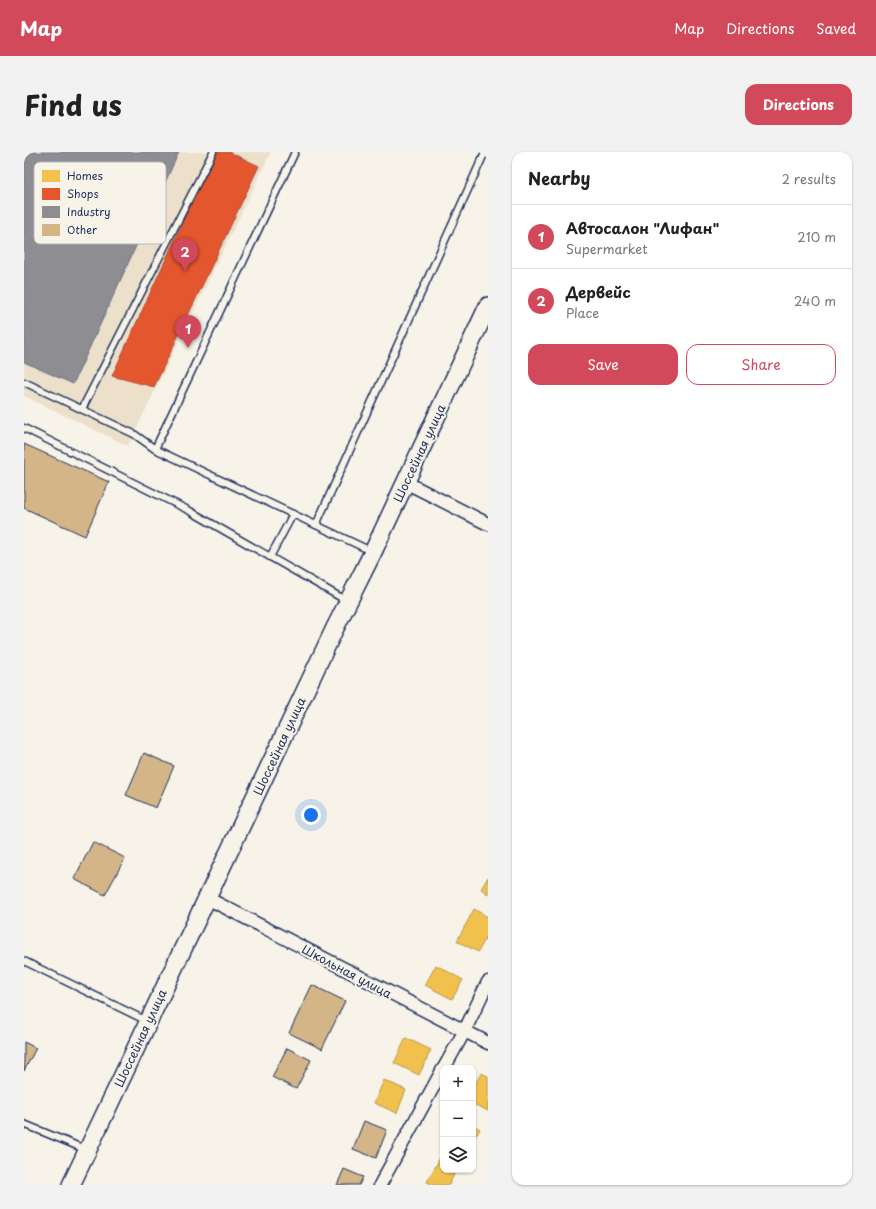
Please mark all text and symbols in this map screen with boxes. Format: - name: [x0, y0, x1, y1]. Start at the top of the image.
- text: Map: [20, 14, 62, 42]
- text: Map: [674, 18, 704, 39]
- text: Directions: [726, 18, 794, 39]
- text: Saved: [816, 18, 856, 39]
- text: Find us: [24, 83, 122, 126]
- button: Directions: [745, 84, 852, 125]
- legend: [34, 162, 166, 244]
- text: Nearby: [528, 165, 590, 191]
- text: Homes: [67, 167, 103, 184]
- text: 2 results: [782, 169, 836, 188]
- text: Shops: [67, 185, 98, 202]
- text: Industry: [67, 203, 111, 220]
- text: Автосалон "Лифан": [566, 216, 719, 239]
- text: Other: [67, 221, 98, 238]
- text: 1: [538, 227, 544, 246]
- text: 210 m: [797, 227, 836, 246]
- pin: 2: [172, 238, 198, 271]
- text: Supermarket: [566, 239, 648, 258]
- text: Дервейс: [566, 280, 631, 303]
- text: 2: [536, 291, 546, 310]
- text: 240 m: [794, 291, 836, 310]
- text: Place: [566, 303, 599, 322]
- pin: 1: [175, 315, 201, 348]
- button: Save: [528, 344, 678, 385]
- button: Share: [686, 344, 836, 385]
- street label: Шоссейная улица: [388, 401, 450, 505]
- street label: Шоссейная улица: [248, 694, 310, 798]
- your location: [301, 805, 321, 825]
- street label: Школьная улица: [299, 940, 396, 1003]
- street label: Шоссейная улица: [109, 986, 171, 1090]
- map controls: [440, 1065, 476, 1173]
- button: +: [440, 1065, 476, 1101]
- button: −: [440, 1101, 476, 1137]
- button: layers: [440, 1137, 476, 1173]

